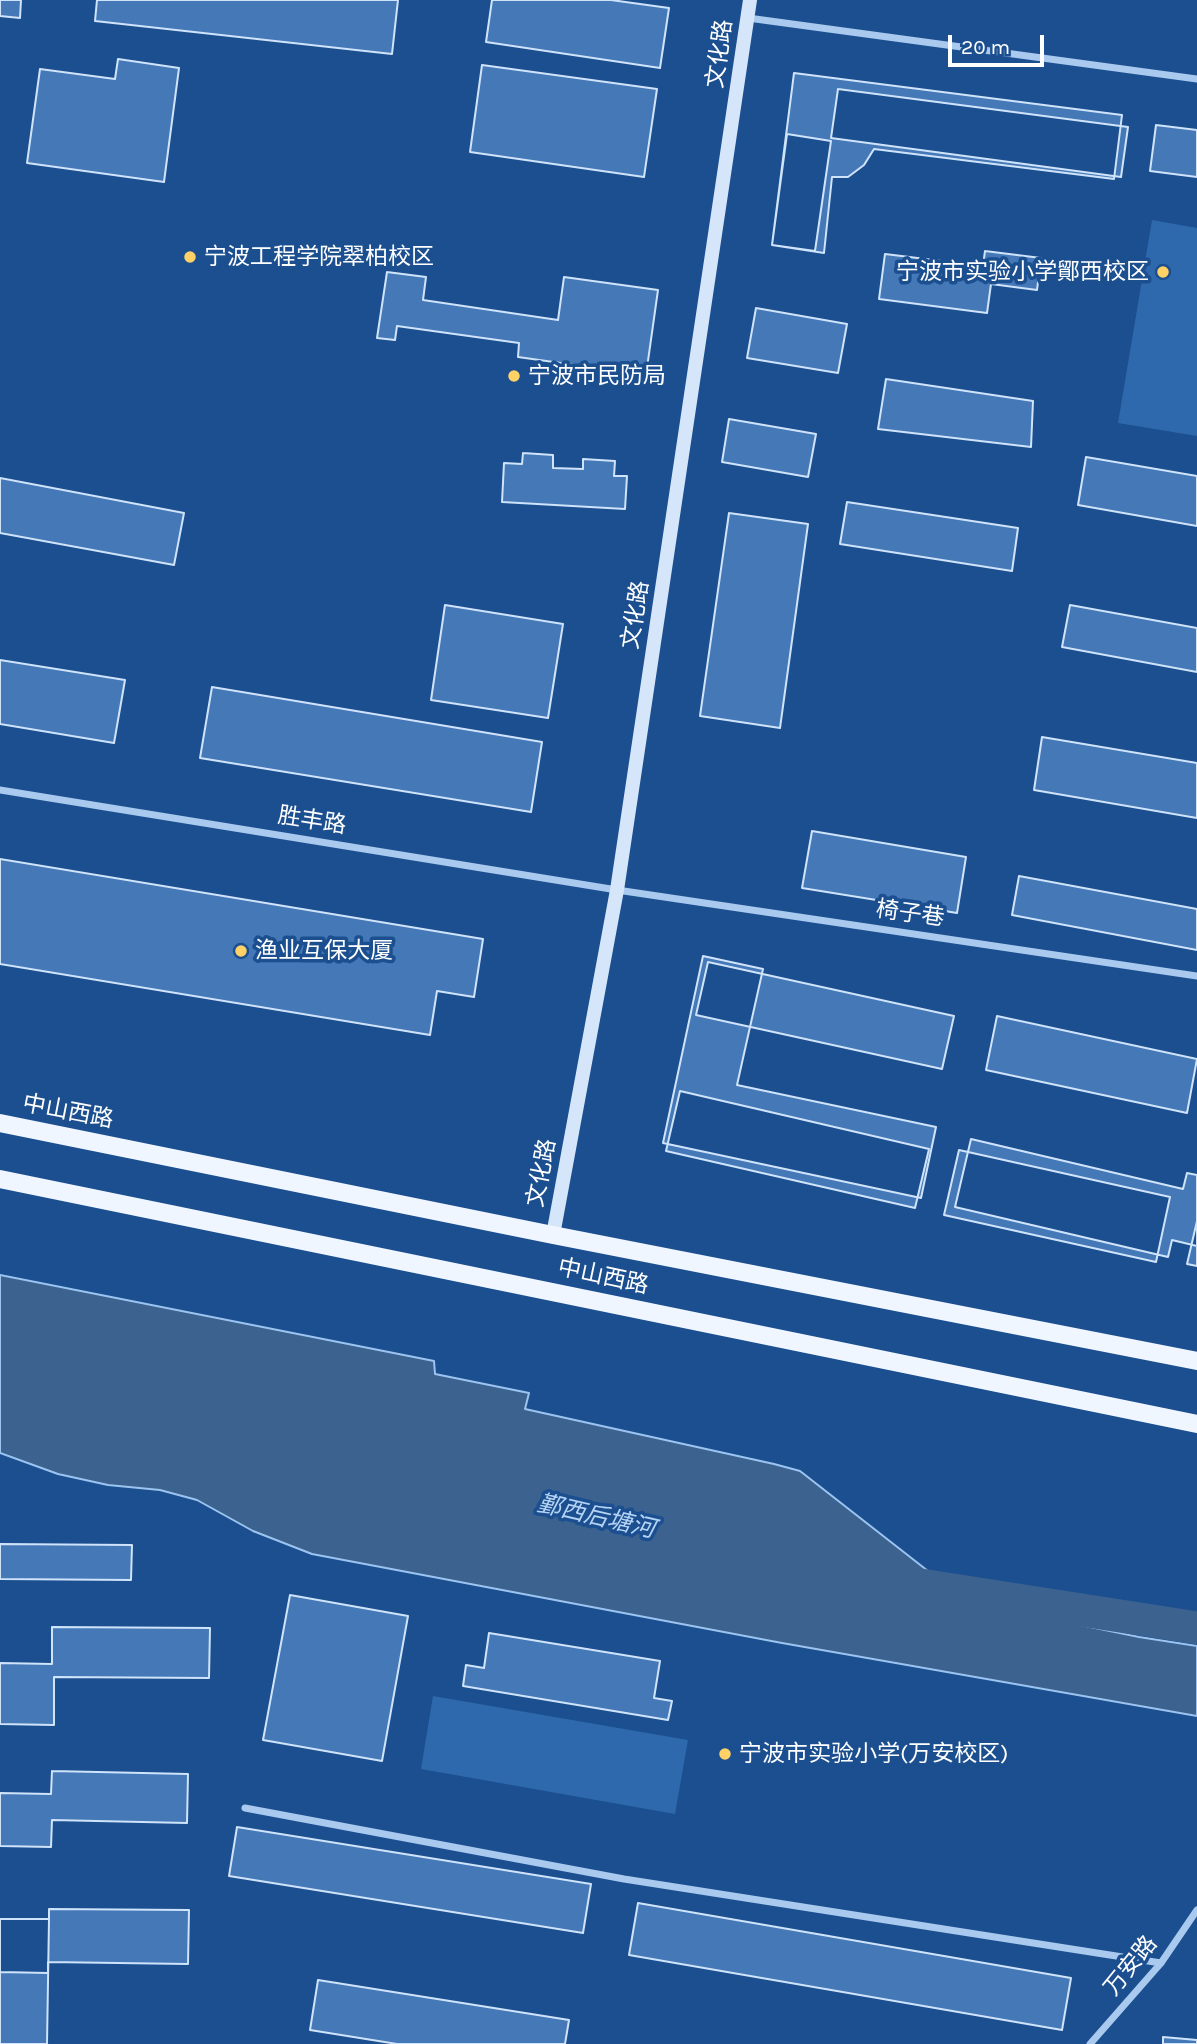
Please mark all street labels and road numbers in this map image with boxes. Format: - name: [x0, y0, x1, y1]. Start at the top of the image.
- street label: 文化路: [702, 18, 738, 90]
- street label: 文化路: [617, 579, 655, 651]
- street label: 胜丰路: [276, 802, 348, 840]
- street label: 椅子巷: [874, 896, 946, 932]
- street label: 中山西路: [20, 1090, 116, 1134]
- street label: 文化路: [522, 1137, 562, 1209]
- street label: 中山西路: [555, 1254, 651, 1300]
- street label: 万安路: [1099, 1931, 1163, 2001]

